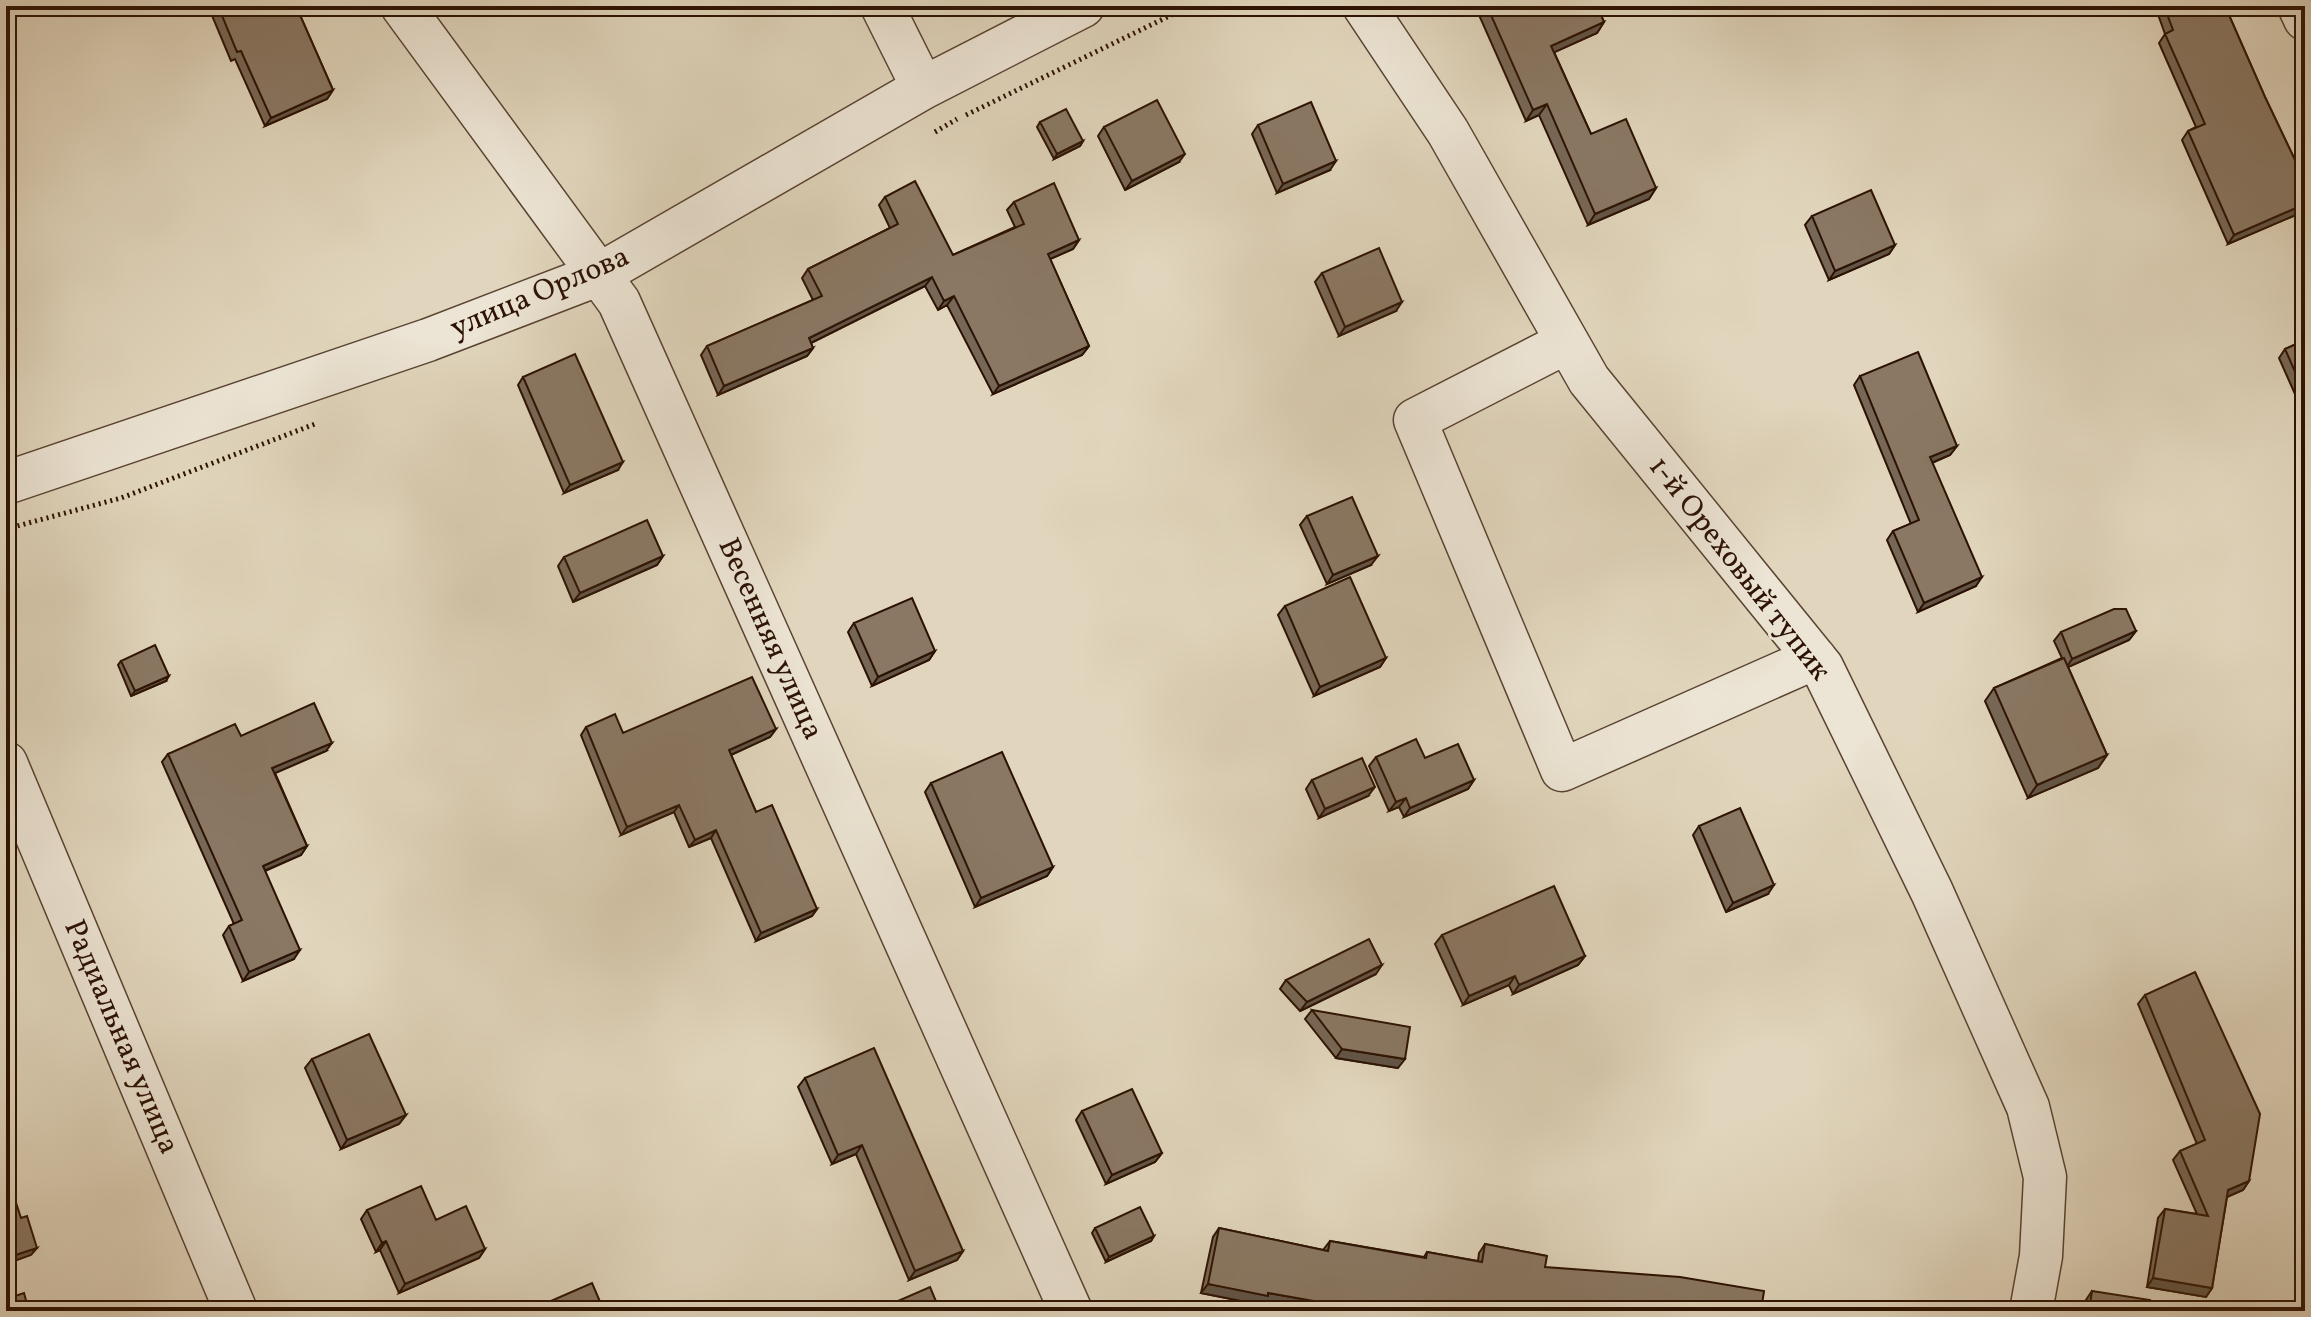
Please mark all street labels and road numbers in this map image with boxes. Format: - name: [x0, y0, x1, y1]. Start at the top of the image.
- street label: улица Орлова: [444, 236, 636, 350]
- street label: 1-й Ореховый тупик: [1638, 448, 1840, 690]
- street label: Весенняя улица: [707, 531, 833, 747]
- street label: Радиальная улица: [53, 913, 189, 1161]

